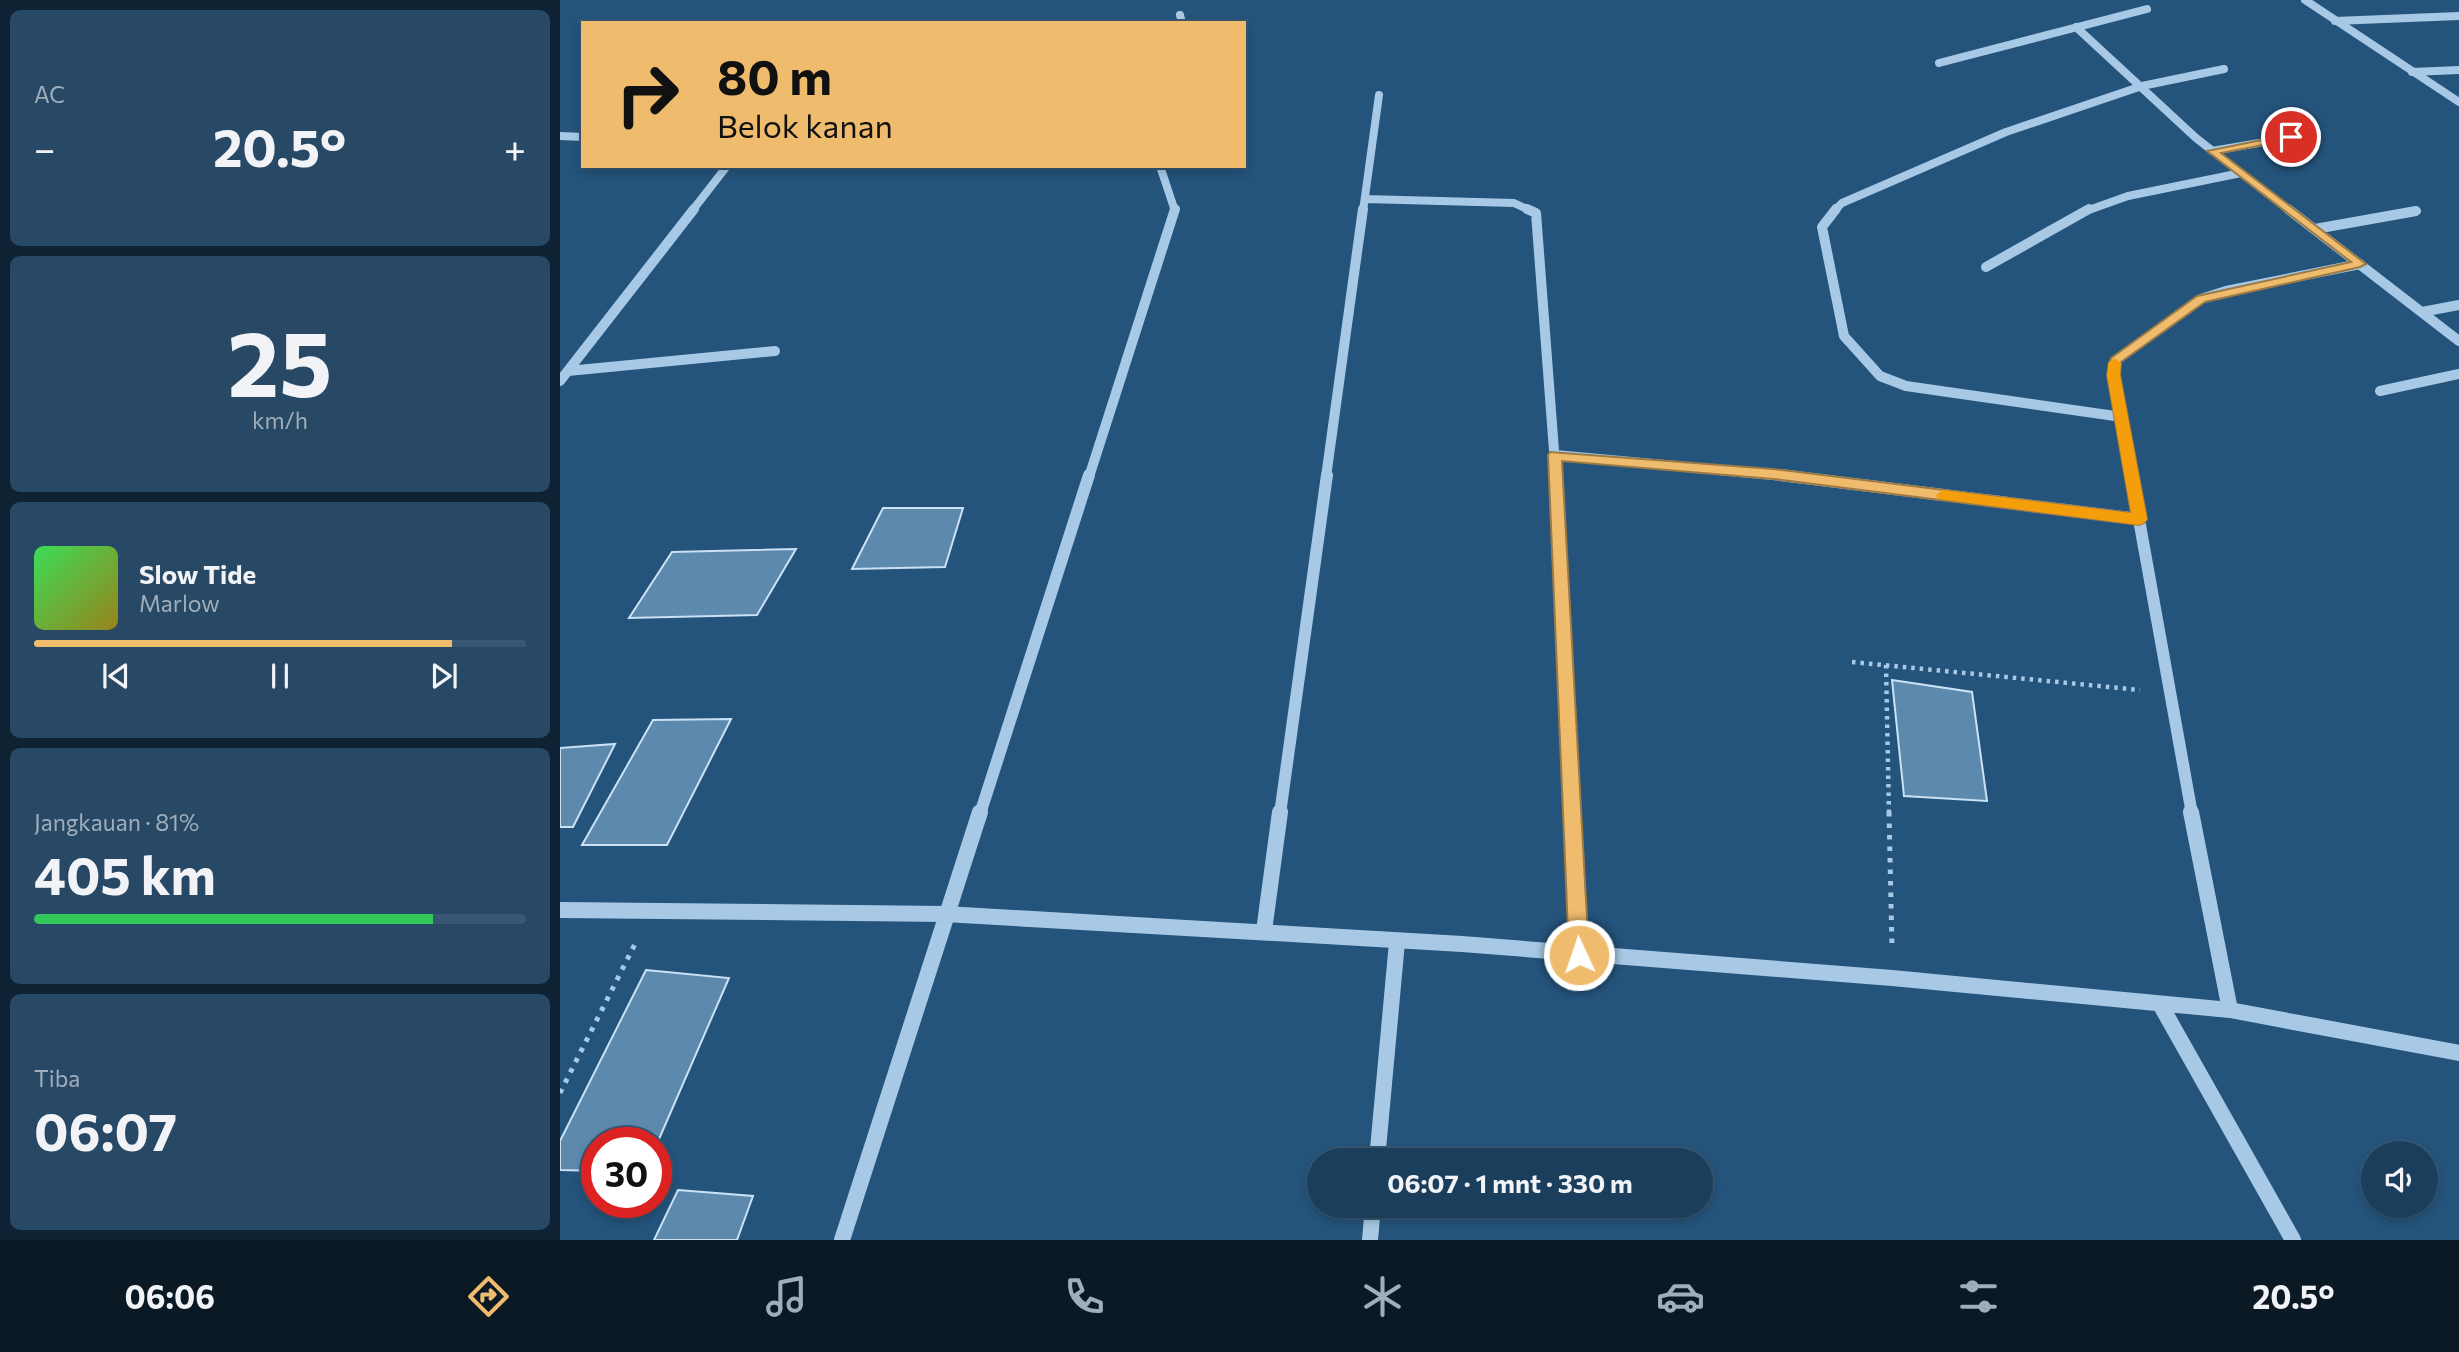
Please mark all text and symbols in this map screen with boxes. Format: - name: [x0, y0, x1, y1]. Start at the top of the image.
- text: 80 m: [717, 45, 832, 105]
- icon: right: [602, 49, 693, 140]
- text: AC: [34, 80, 65, 108]
- text: Belok kanan: [717, 105, 893, 145]
- pin: [2261, 107, 2321, 167]
- text: 20.5°: [213, 114, 346, 178]
- icon: arrive: [2272, 118, 2310, 156]
- text: −: [34, 124, 56, 171]
- text: +: [504, 124, 526, 171]
- text: 25: [228, 304, 332, 416]
- text: km/h: [252, 406, 308, 434]
- text: Slow Tide: [139, 558, 256, 589]
- text: Marlow: [139, 589, 220, 617]
- icon: previous: [97, 657, 135, 695]
- icon: pause: [261, 657, 299, 695]
- icon: next: [425, 657, 463, 695]
- text: Jangkauan · 81%: [34, 808, 199, 836]
- text: 405 km: [34, 842, 216, 906]
- position arrow: [1542, 918, 1616, 992]
- text: Tiba: [34, 1064, 80, 1092]
- text: 06:07: [34, 1098, 177, 1162]
- speed limit sign: 30: [581, 1127, 672, 1218]
- map controls: [2361, 1141, 2438, 1218]
- button: sound: [2361, 1141, 2438, 1218]
- text: 06:07 · 1 mnt · 330 m: [1387, 1167, 1633, 1198]
- icon: directions: [464, 1272, 513, 1321]
- icon: music: [762, 1272, 811, 1321]
- icon: phone: [1060, 1272, 1109, 1321]
- icon: climate: [1358, 1272, 1407, 1321]
- icon: car: [1656, 1272, 1705, 1321]
- icon: filters: [1954, 1272, 2003, 1321]
- text: 06:06: [125, 1276, 215, 1316]
- text: 20.5°: [2252, 1276, 2334, 1316]

